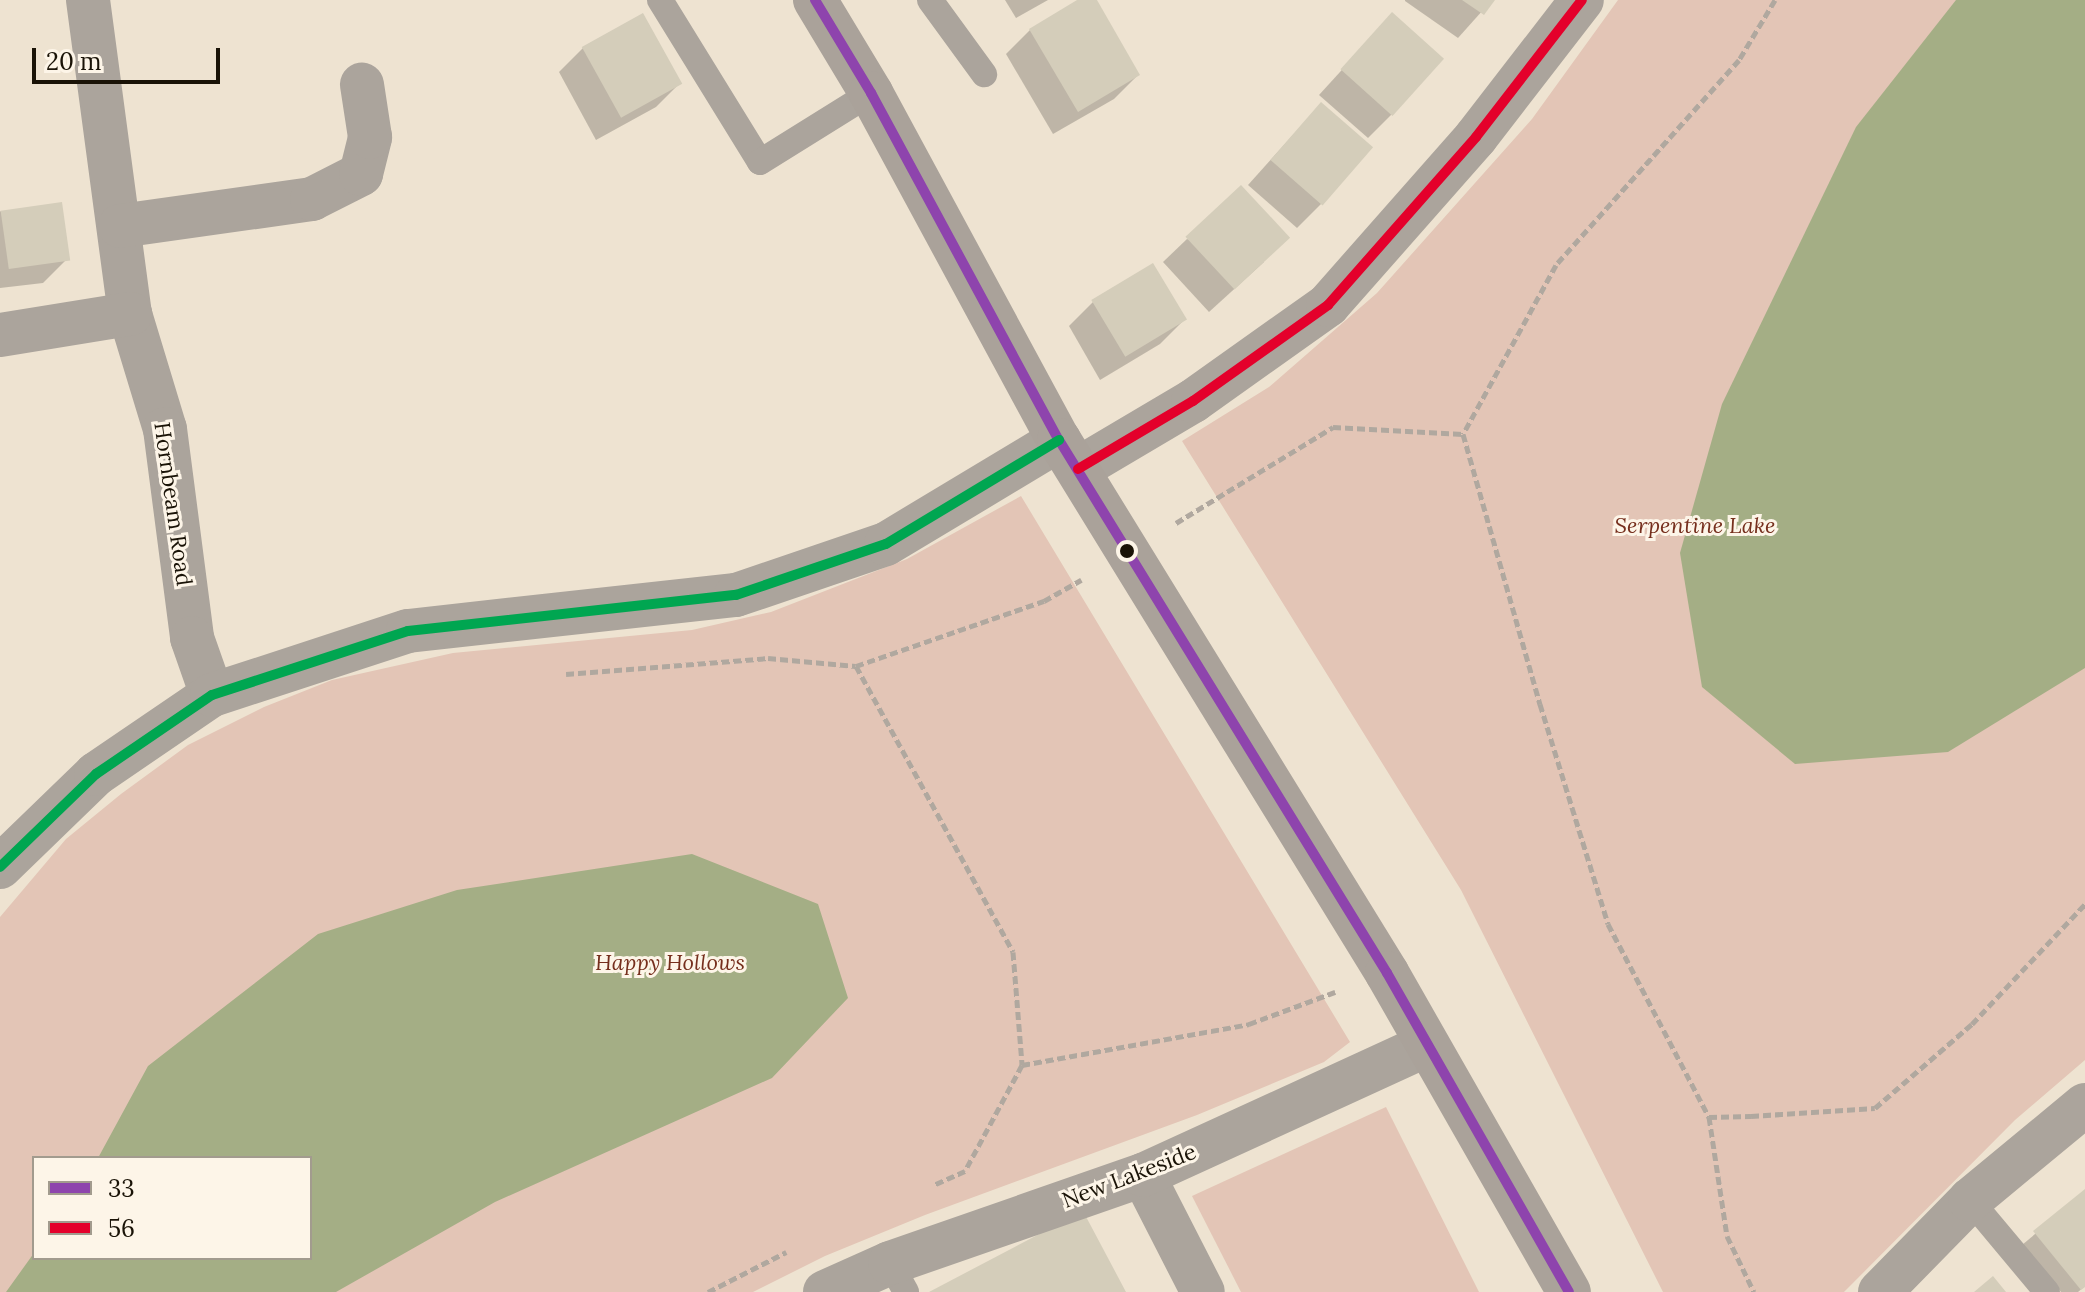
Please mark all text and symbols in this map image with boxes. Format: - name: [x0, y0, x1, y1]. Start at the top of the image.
- scale bar: [36, 32, 224, 82]
- text: 20 m: [46, 46, 102, 77]
- street label: Hornbeam Road: [148, 420, 198, 588]
- park label: Serpentine Lake: [1614, 513, 1776, 539]
- unlabelled marker: [1119, 543, 1135, 559]
- park label: Happy Hollows: [595, 950, 745, 976]
- street label: New Lakeside: [1058, 1138, 1200, 1214]
- legend: [32, 1156, 312, 1260]
- text: 33: [108, 1173, 135, 1204]
- text: 56: [108, 1213, 135, 1244]

